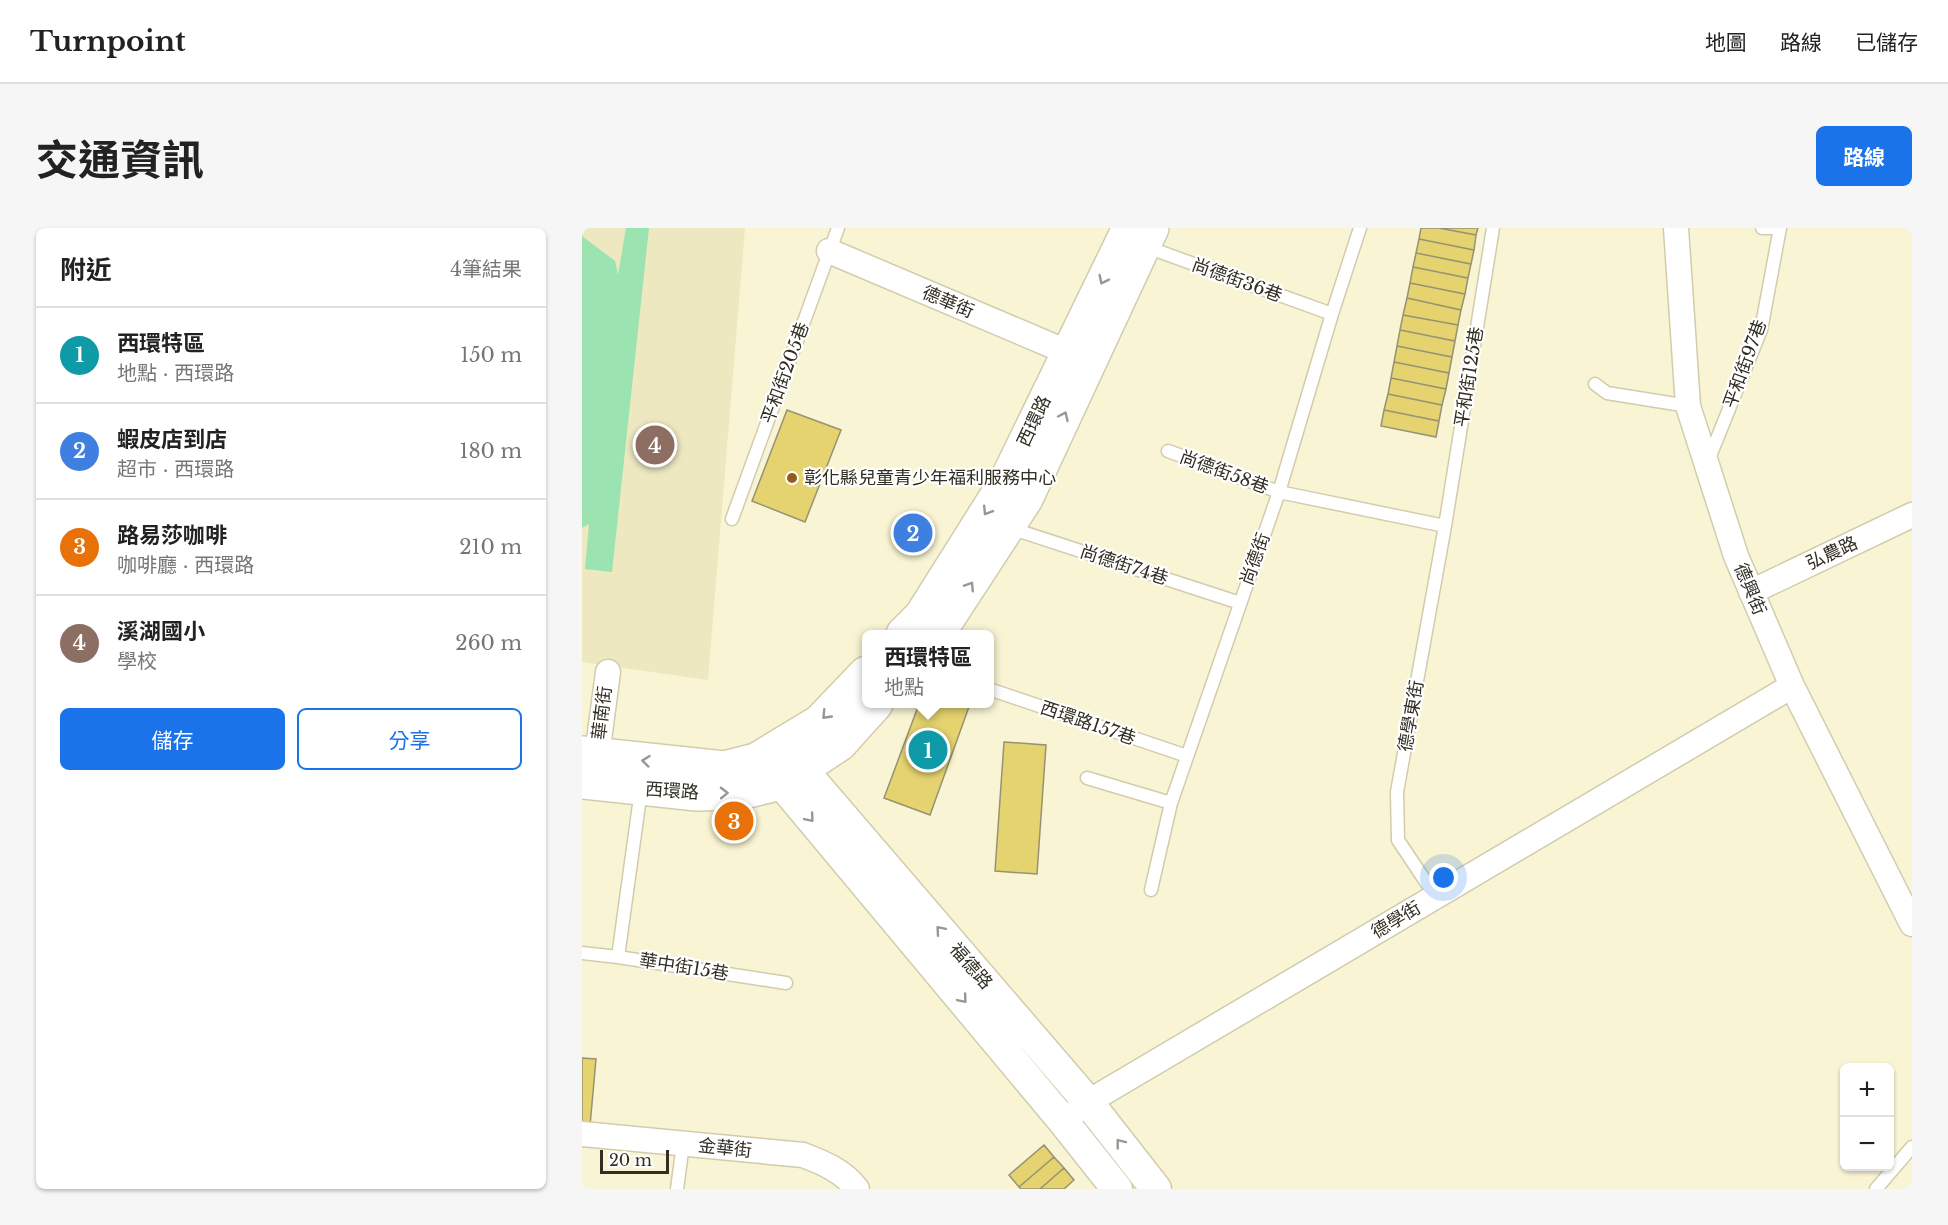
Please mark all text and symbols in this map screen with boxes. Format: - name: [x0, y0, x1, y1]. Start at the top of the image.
- text: Turnpoint: [30, 24, 186, 59]
- text: 地圖: [1705, 30, 1747, 56]
- text: 路線: [1780, 30, 1822, 56]
- text: 已儲存: [1855, 30, 1918, 56]
- button: 路線: [1816, 126, 1912, 186]
- text: 交通資訊: [36, 134, 204, 186]
- street label: 尚德街36巷: [1189, 253, 1285, 307]
- text: 附近: [60, 254, 112, 286]
- text: 4筆結果: [450, 257, 522, 281]
- one-way arrow: [1099, 274, 1110, 285]
- street label: 德華街: [919, 281, 977, 323]
- street label: 平和街97巷: [1719, 317, 1771, 411]
- street label: 平和街205巷: [757, 319, 813, 427]
- street label: 平和街125巷: [1450, 325, 1488, 429]
- text: 西環特區: [117, 330, 205, 357]
- text: 1: [75, 343, 84, 367]
- text: 150 m: [460, 343, 522, 367]
- text: 地點 · 西環路: [117, 361, 234, 385]
- street label: 西環路: [1013, 392, 1055, 450]
- one-way arrow: [1057, 411, 1069, 422]
- pin: 4: [636, 422, 674, 468]
- text: 蝦皮店到店: [117, 426, 227, 453]
- text: 2: [73, 439, 86, 463]
- text: 180 m: [459, 439, 522, 463]
- street label: 尚德街58巷: [1176, 446, 1272, 498]
- text: 超市 · 西環路: [117, 457, 234, 481]
- place label: 彰化縣兒童青少年福利服務中心: [804, 467, 1056, 489]
- marker: 彰化縣兒童青少年福利服務中心: [785, 471, 799, 485]
- one-way arrow: [983, 505, 995, 515]
- pin: 2: [894, 510, 932, 556]
- text: 路易莎咖啡: [117, 522, 227, 549]
- street label: 尚德街: [1235, 530, 1275, 588]
- street label: 弘農路: [1803, 532, 1861, 574]
- text: 3: [73, 535, 86, 559]
- text: 210 m: [459, 535, 522, 559]
- street label: 尚德街74巷: [1077, 540, 1171, 590]
- text: 咖啡廳 · 西環路: [117, 553, 254, 577]
- street label: 德興街: [1729, 560, 1771, 618]
- one-way arrow: [962, 581, 973, 592]
- text: 溪湖國小: [117, 618, 205, 645]
- popup: [862, 630, 994, 708]
- text: 4: [73, 631, 86, 655]
- text: 260 m: [455, 631, 522, 655]
- text: 西環特區: [884, 644, 972, 671]
- text: 學校: [117, 649, 157, 673]
- text: 地點: [884, 675, 924, 699]
- street label: 德學東街: [1394, 679, 1428, 753]
- street label: 華南街: [588, 685, 616, 741]
- street label: 西環路157巷: [1037, 696, 1139, 750]
- button: 儲存: [60, 708, 285, 770]
- button: 分享: [297, 708, 522, 770]
- one-way arrow: [822, 708, 833, 718]
- pin: 1: [908, 728, 948, 772]
- one-way arrow: [641, 755, 650, 767]
- street label: 西環路: [644, 778, 700, 804]
- one-way arrow: [719, 787, 728, 800]
- pin: 3: [714, 798, 754, 844]
- one-way arrow: [803, 811, 814, 822]
- your location: [1429, 863, 1458, 892]
- street label: 德學街: [1367, 897, 1425, 943]
- one-way arrow: [936, 926, 947, 937]
- street label: 福德路: [945, 938, 997, 994]
- street label: 華中街15巷: [638, 949, 730, 985]
- one-way arrow: [955, 993, 966, 1004]
- map controls: [1840, 1063, 1894, 1171]
- button: +: [1840, 1063, 1894, 1117]
- button: −: [1840, 1117, 1894, 1171]
- street label: 金華街: [697, 1134, 753, 1162]
- one-way arrow: [1116, 1139, 1127, 1150]
- scale bar: [600, 1147, 669, 1174]
- text: 20 m: [609, 1150, 652, 1170]

